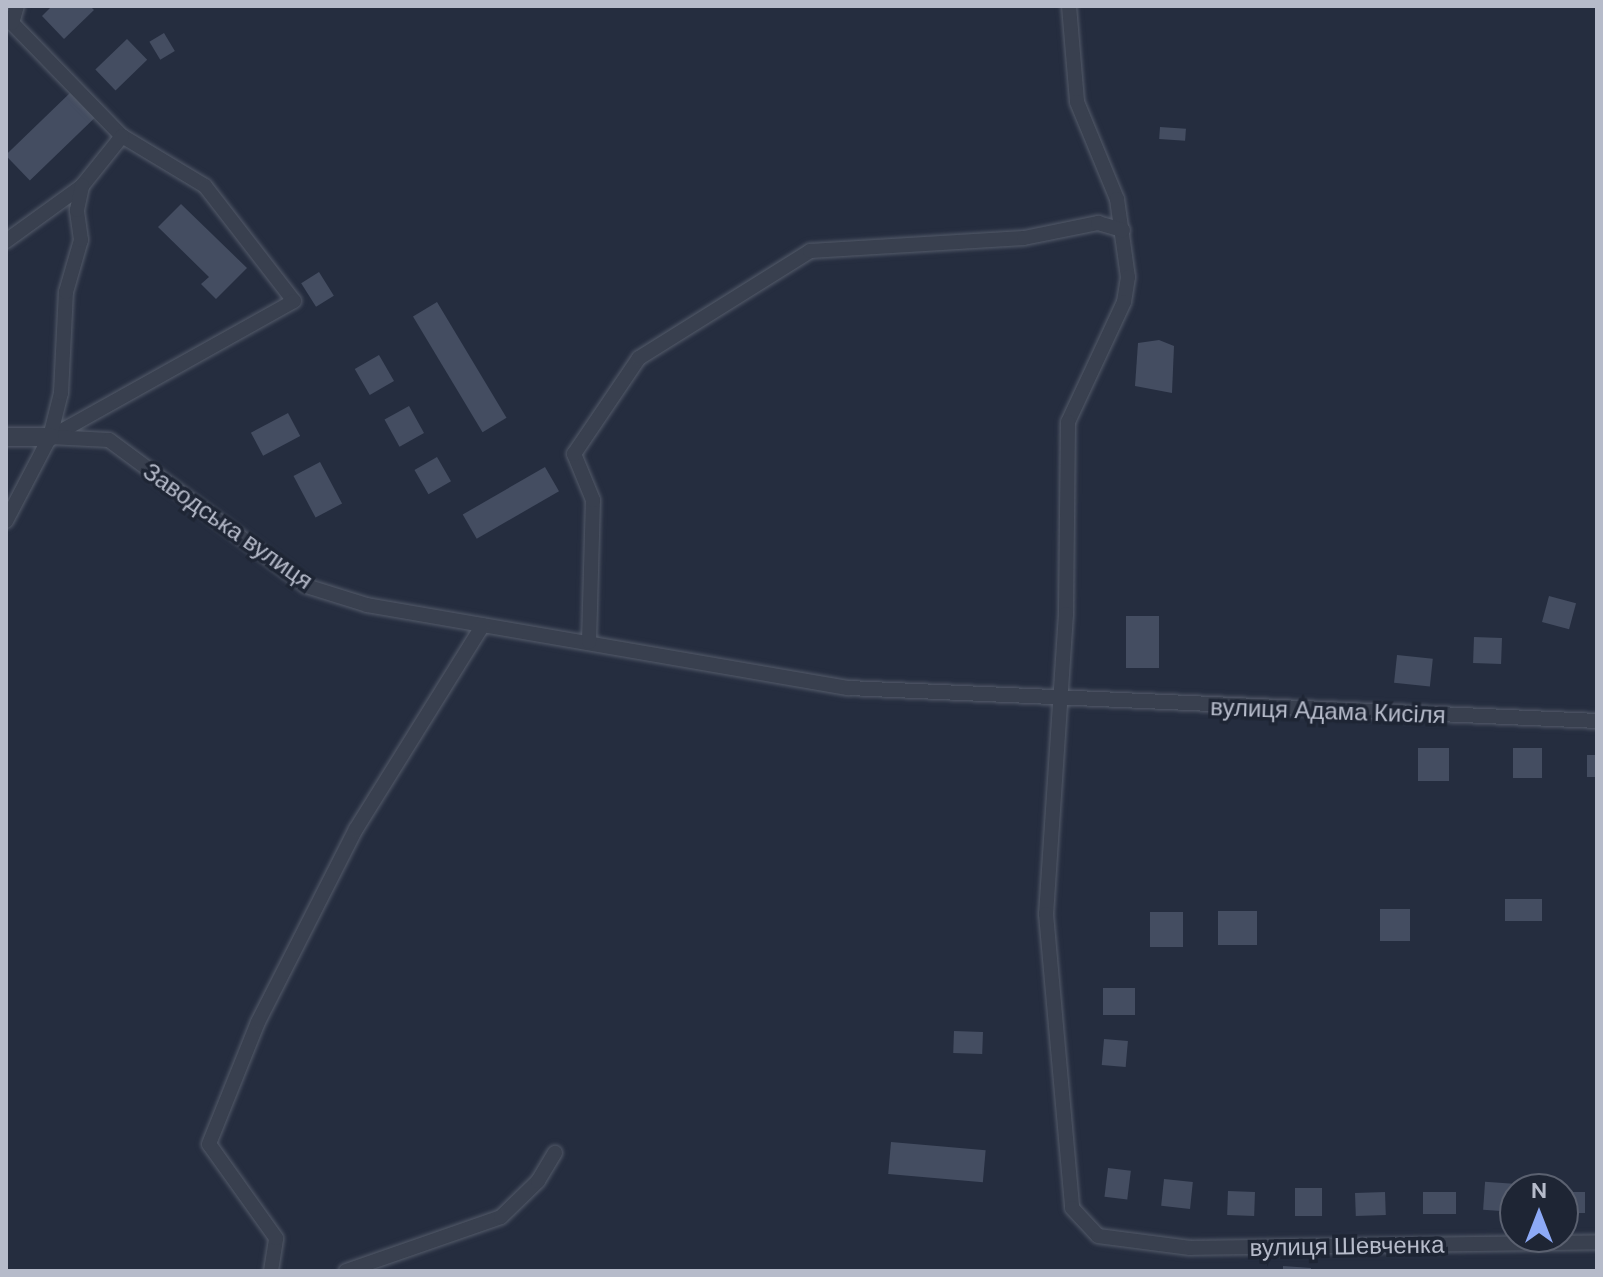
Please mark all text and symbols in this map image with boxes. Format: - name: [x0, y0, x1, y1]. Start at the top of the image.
- street label: Заводська вулиця: [138, 457, 318, 595]
- street label: вулиця Адама Кисіля: [1210, 692, 1446, 730]
- north arrow: [1499, 1173, 1579, 1253]
- text: N: [1531, 1176, 1547, 1205]
- street label: вулиця Шевченка: [1249, 1230, 1445, 1262]

